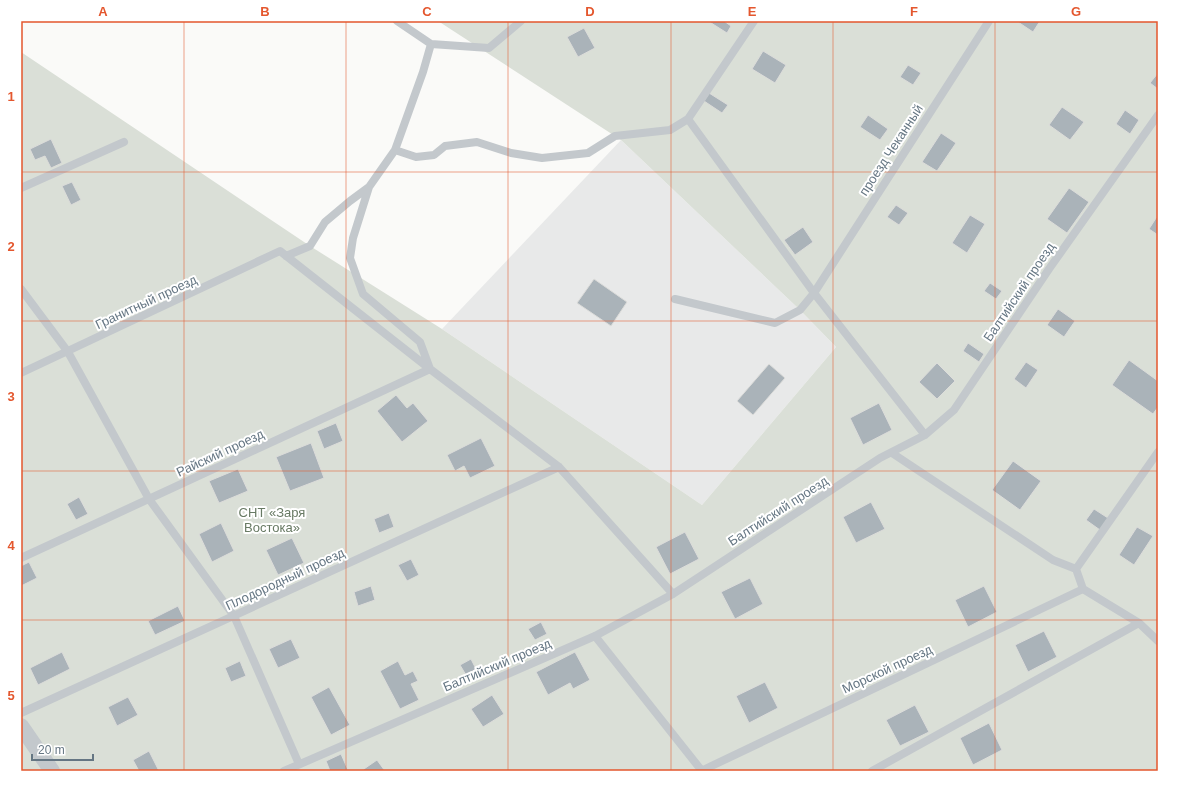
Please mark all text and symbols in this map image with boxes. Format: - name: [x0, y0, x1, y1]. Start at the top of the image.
- text: A: [98, 4, 108, 19]
- text: B: [260, 4, 270, 19]
- text: C: [422, 4, 432, 19]
- text: D: [585, 4, 595, 19]
- text: E: [748, 4, 757, 19]
- text: F: [910, 4, 918, 19]
- text: G: [1071, 4, 1081, 19]
- text: 1: [7, 89, 15, 104]
- street label: проезд Чеканный: [856, 102, 926, 198]
- text: 2: [7, 239, 15, 254]
- street label: Балтийский проезд: [980, 239, 1058, 344]
- street label: Гранитный проезд: [93, 272, 200, 332]
- text: 3: [7, 389, 15, 404]
- street label: Райский проезд: [174, 426, 266, 480]
- street label: Балтийский проезд: [725, 473, 831, 549]
- park label: СНТ «Заря Востока»: [239, 505, 305, 535]
- text: 4: [7, 538, 15, 553]
- street label: Плодородный проезд: [223, 545, 347, 613]
- street label: Балтийский проезд: [441, 635, 554, 695]
- street label: Морской проезд: [840, 641, 935, 696]
- text: 5: [7, 688, 15, 703]
- scale bar: [32, 736, 93, 762]
- text: 20 m: [38, 743, 65, 757]

